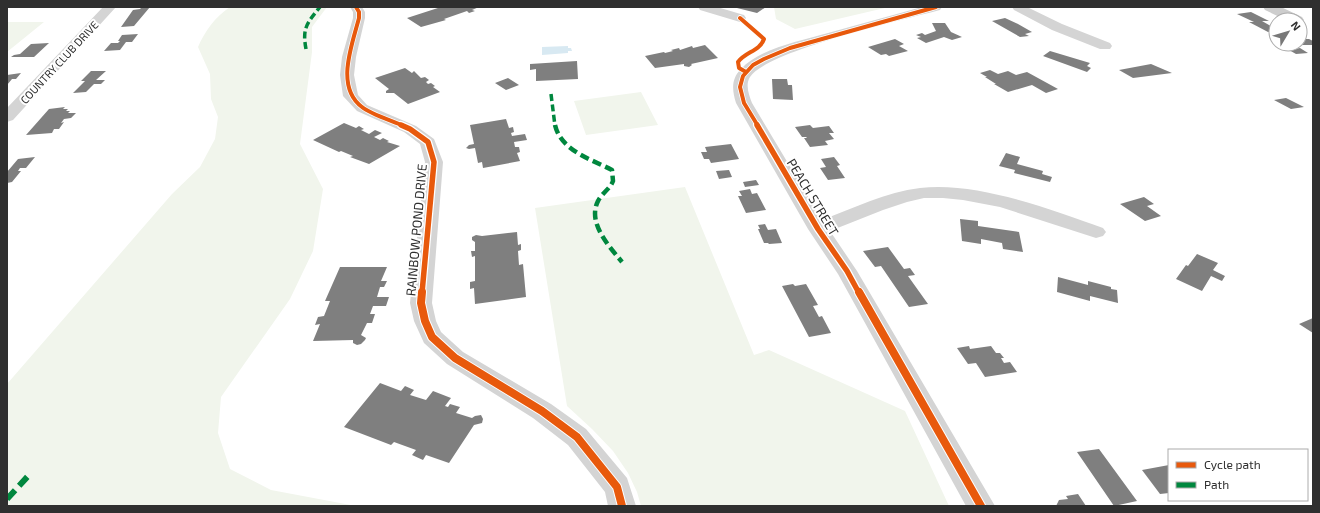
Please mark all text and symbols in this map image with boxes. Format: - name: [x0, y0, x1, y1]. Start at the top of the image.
- north arrow: [1268, 12, 1308, 52]
- street label: COUNTRY CLUB DRIVE: [17, 18, 101, 106]
- text: N: [1289, 18, 1304, 33]
- street label: PEACH STREET: [784, 156, 842, 239]
- street label: RAINBOW POND DRIVE: [402, 163, 430, 297]
- legend: [1168, 449, 1308, 501]
- text: Cycle path: [1204, 457, 1261, 471]
- text: Path: [1204, 477, 1229, 491]

